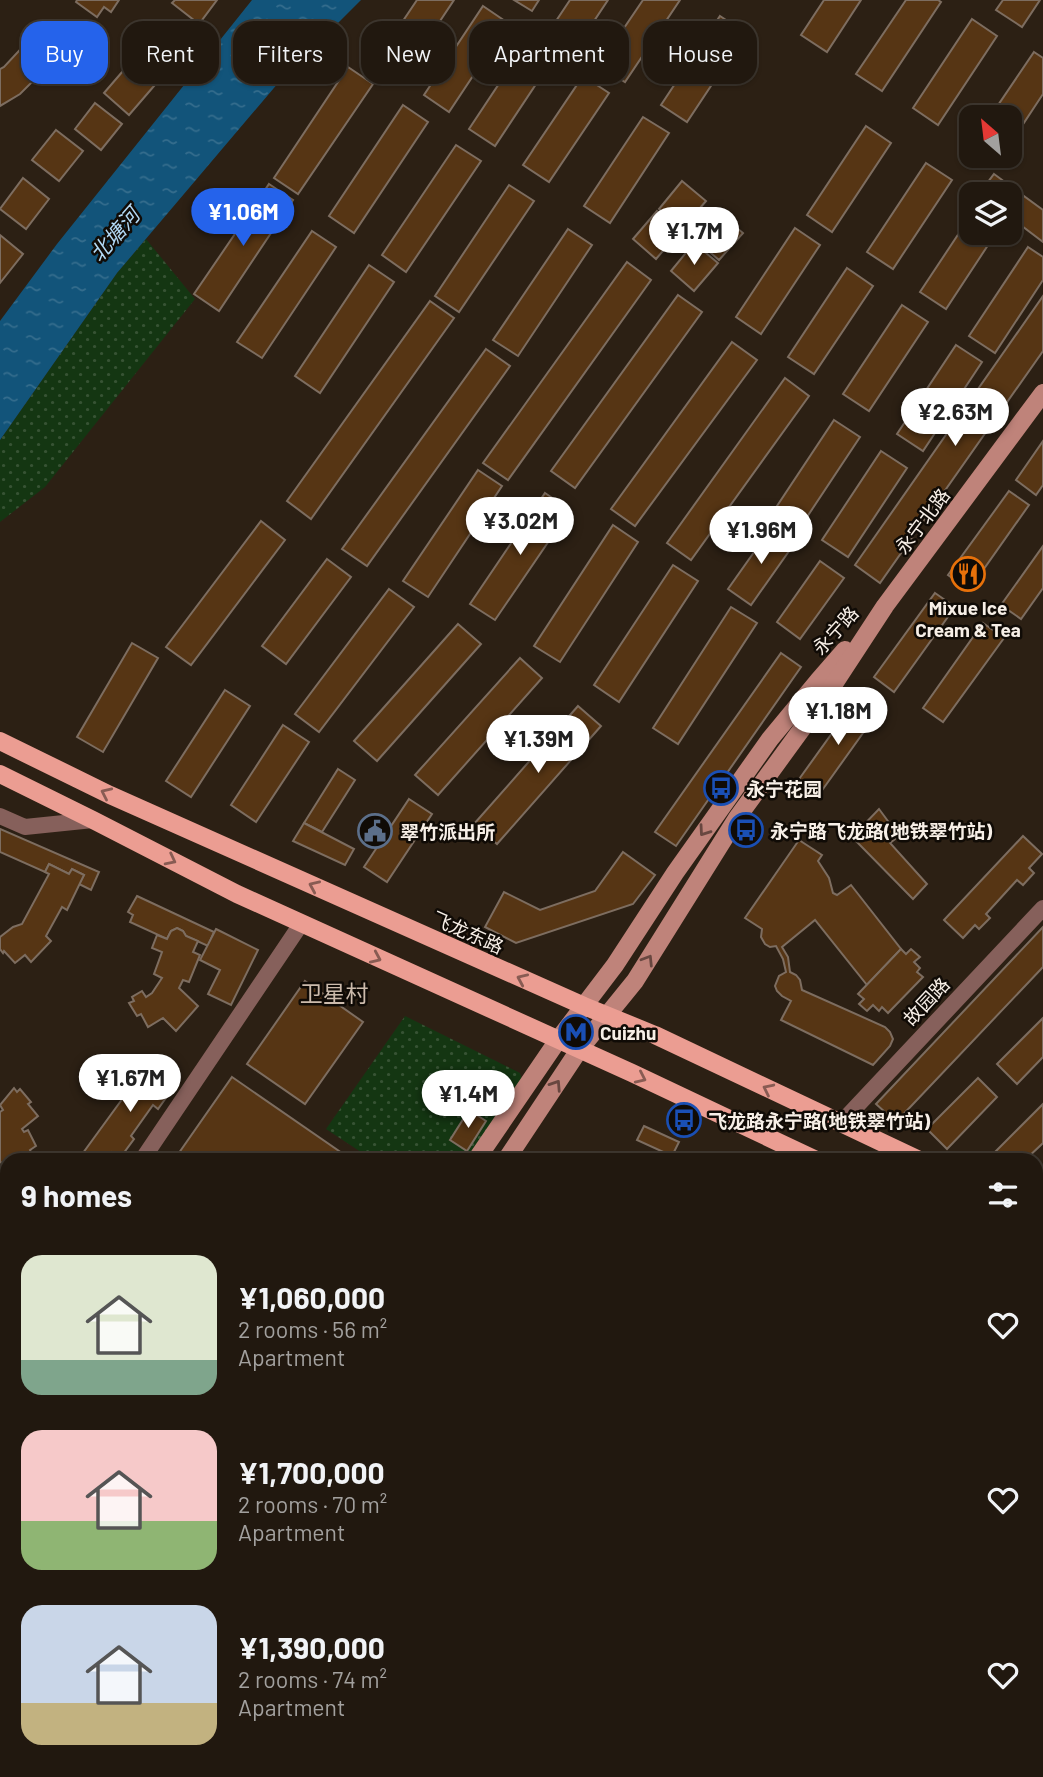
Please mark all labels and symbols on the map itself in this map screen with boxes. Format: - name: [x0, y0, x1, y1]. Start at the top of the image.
- north arrow: [959, 105, 1022, 168]
- pin: ¥1.06M: [186, 188, 300, 248]
- water label: 北塘河: [84, 199, 147, 266]
- pin: ¥1.7M: [645, 208, 743, 267]
- pin: ¥2.63M: [898, 388, 1012, 448]
- street label: 永宁北路: [890, 484, 954, 558]
- pin: ¥3.02M: [463, 498, 577, 557]
- pin: ¥1.96M: [704, 506, 818, 566]
- restaurant icon: Mixue Ice Cream & Tea: [949, 555, 987, 593]
- place label: Mixue Ice Cream & Tea: [915, 596, 1021, 641]
- street label: 永宁路: [807, 601, 863, 659]
- pin: ¥1.18M: [781, 688, 895, 747]
- pin: ¥1.39M: [481, 716, 595, 775]
- bus stop icon: 永宁花园: [702, 769, 740, 807]
- place label: 永宁花园: [746, 777, 822, 800]
- one-way arrow: [101, 788, 113, 802]
- bus stop icon: 永宁路飞龙路(地铁翠竹站): [727, 811, 765, 849]
- public building icon: 翠竹派出所: [356, 812, 394, 850]
- place label: 永宁路飞龙路(地铁翠竹站): [770, 819, 993, 842]
- place label: 翠竹派出所: [400, 820, 495, 843]
- one-way arrow: [700, 823, 712, 836]
- one-way arrow: [164, 851, 176, 865]
- one-way arrow: [309, 880, 321, 894]
- street label: 飞龙东路: [429, 906, 507, 958]
- one-way arrow: [369, 950, 381, 964]
- one-way arrow: [639, 955, 652, 968]
- street label: 故园路: [898, 972, 954, 1030]
- one-way arrow: [517, 973, 529, 987]
- district label: 卫星村: [300, 979, 369, 1007]
- metro station icon: Cuizhu: [557, 1013, 595, 1051]
- place label: Cuizhu: [600, 1021, 656, 1044]
- pin: ¥1.67M: [73, 1054, 187, 1114]
- one-way arrow: [634, 1069, 647, 1083]
- pin: ¥1.4M: [419, 1070, 517, 1130]
- one-way arrow: [548, 1079, 561, 1092]
- one-way arrow: [763, 1084, 775, 1098]
- bus stop icon: 飞龙路永宁路(地铁翠竹站): [665, 1101, 703, 1139]
- place label: 飞龙路永宁路(地铁翠竹站): [708, 1109, 931, 1132]

